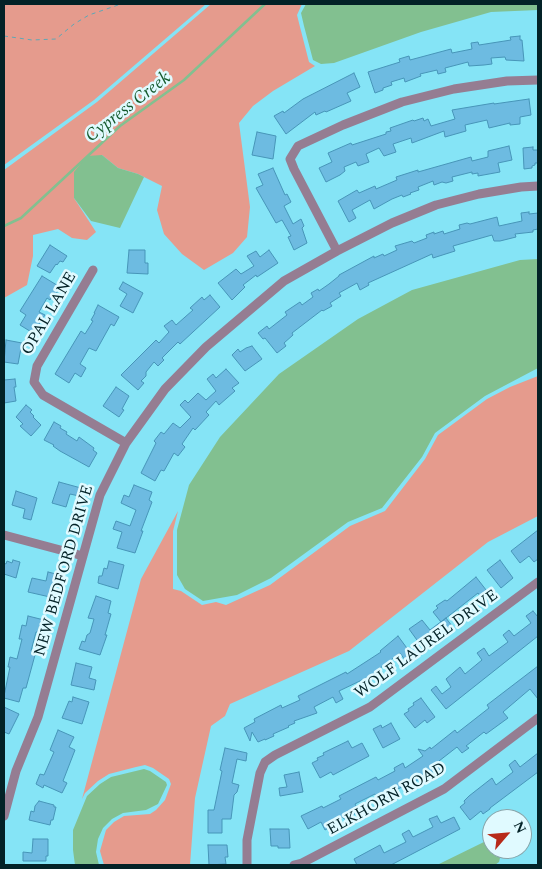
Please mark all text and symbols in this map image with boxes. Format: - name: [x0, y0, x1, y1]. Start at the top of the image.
- water label: Cypress Creek: [82, 68, 176, 148]
- street label: OPAL LANE: [18, 269, 82, 359]
- street label: NEW BEDFORD DRIVE: [31, 483, 99, 659]
- street label: WOLF LAUREL DRIVE: [351, 586, 503, 704]
- street label: ELKHORN ROAD: [324, 759, 450, 841]
- north arrow: [482, 809, 532, 859]
- text: N: [508, 818, 532, 837]

